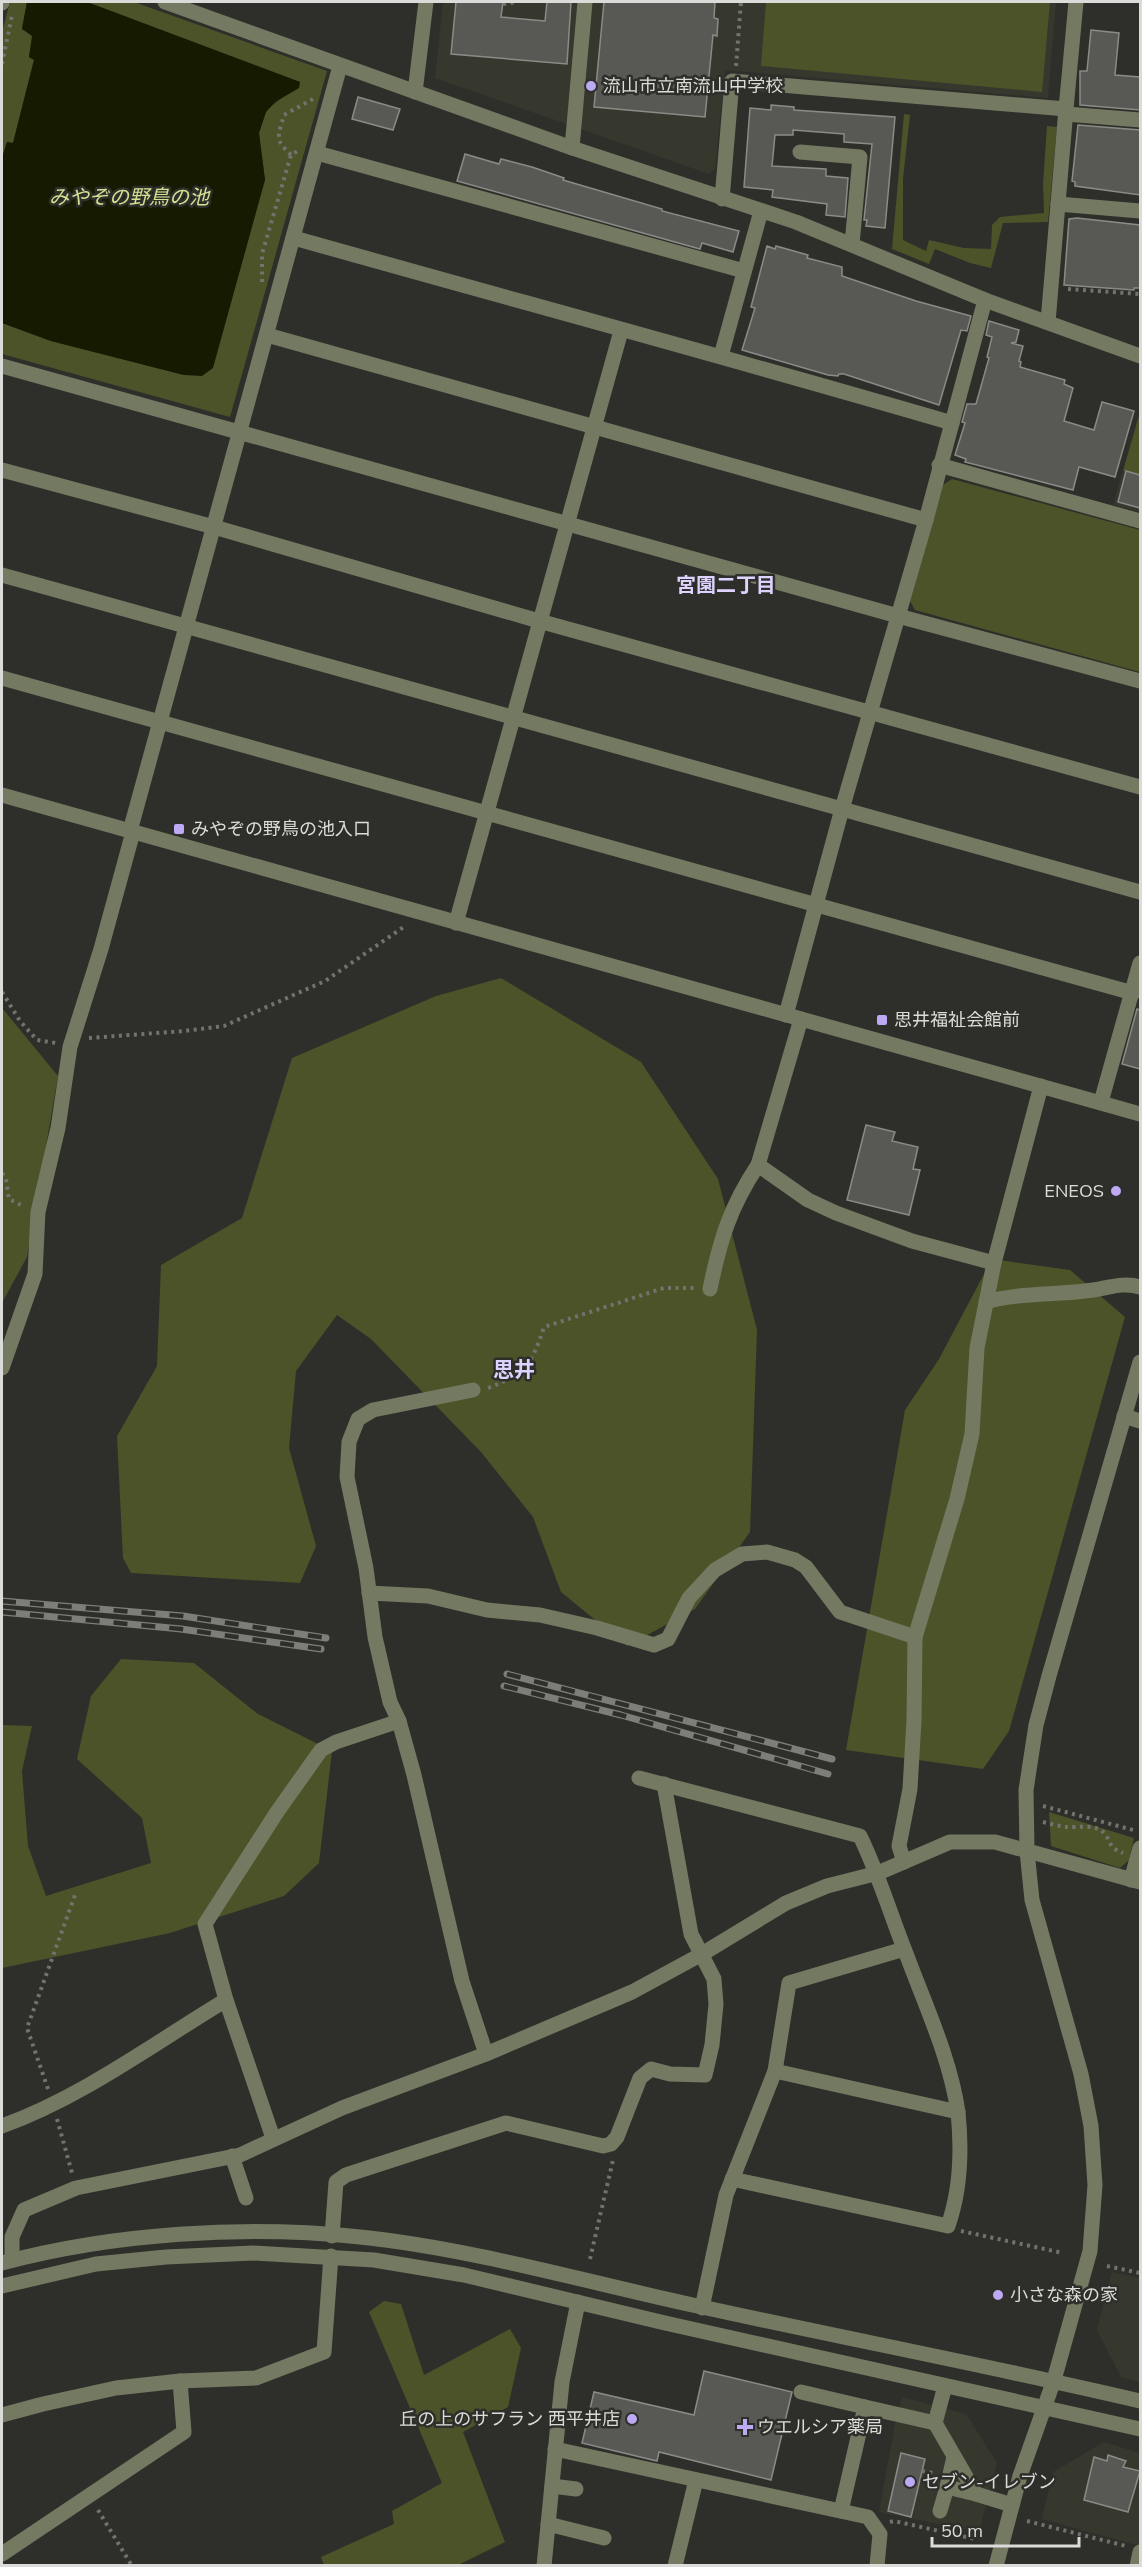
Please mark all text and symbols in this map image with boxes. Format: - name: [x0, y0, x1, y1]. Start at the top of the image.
- place label: 流山市立南流山中学校: [603, 74, 783, 97]
- marker: 流山市立南流山中学校: [584, 79, 598, 93]
- water label: みやぞの野鳥の池: [49, 184, 211, 209]
- district label: 宮園二丁目: [676, 572, 776, 597]
- place label: みやぞの野鳥の池入口: [191, 817, 371, 840]
- marker: みやぞの野鳥の池入口: [172, 822, 186, 836]
- place label: 思井福祉会館前: [894, 1008, 1020, 1031]
- marker: 思井福祉会館前: [875, 1013, 889, 1027]
- place label: ENEOS: [1044, 1179, 1104, 1202]
- marker: ENEOS: [1109, 1184, 1123, 1198]
- district label: 思井: [493, 1356, 535, 1382]
- place label: 小さな森の家: [1010, 2283, 1118, 2306]
- marker: 小さな森の家: [991, 2288, 1005, 2302]
- place label: 丘の上のサフラン 西平井店: [399, 2407, 620, 2430]
- marker: 丘の上のサフラン 西平井店: [625, 2412, 639, 2426]
- place label: ウエルシア薬局: [757, 2415, 883, 2438]
- marker: ウエルシア薬局: [738, 2420, 752, 2434]
- place label: セブン-イレブン: [922, 2470, 1056, 2493]
- marker: セブン-イレブン: [903, 2475, 917, 2489]
- scale bar: [932, 2510, 1079, 2548]
- text: 50 m: [941, 2519, 983, 2542]

